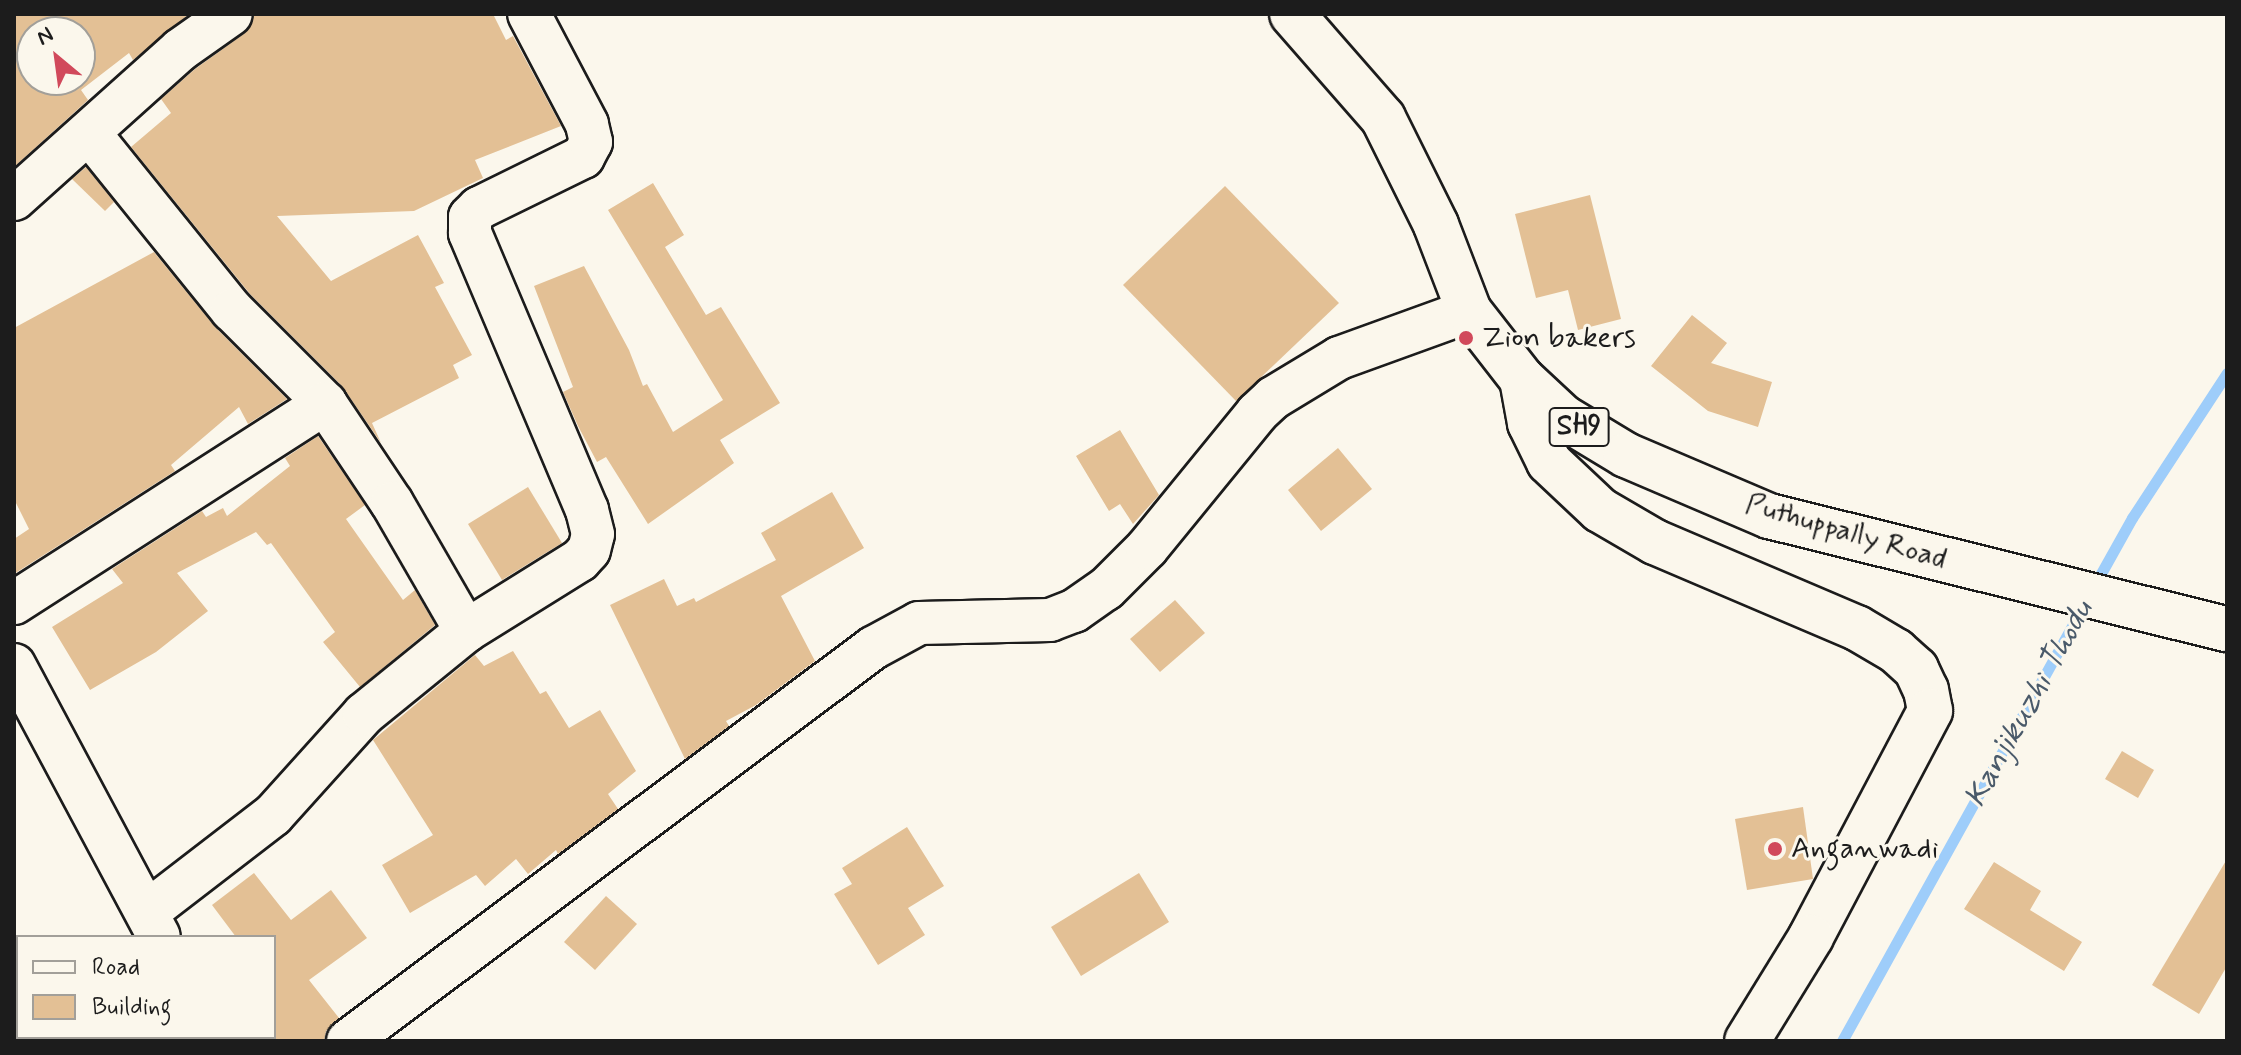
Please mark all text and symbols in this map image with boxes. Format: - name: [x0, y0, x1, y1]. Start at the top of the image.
- north arrow: [16, 16, 96, 96]
- text: N: [32, 21, 59, 53]
- place label: Zion bakers: [1482, 320, 1636, 356]
- marker: Zion bakers: [1457, 329, 1475, 347]
- road number: SH9: [1547, 403, 1611, 451]
- street label: Puthuppally Road: [1742, 486, 1950, 578]
- water label: Kanjikuzhi Thodu: [1956, 594, 2102, 814]
- place label: Anganwadi: [1791, 831, 1938, 867]
- marker: Anganwadi: [1766, 840, 1784, 858]
- legend: [16, 935, 276, 1039]
- text: Road: [92, 952, 140, 983]
- text: Building: [92, 992, 172, 1023]

